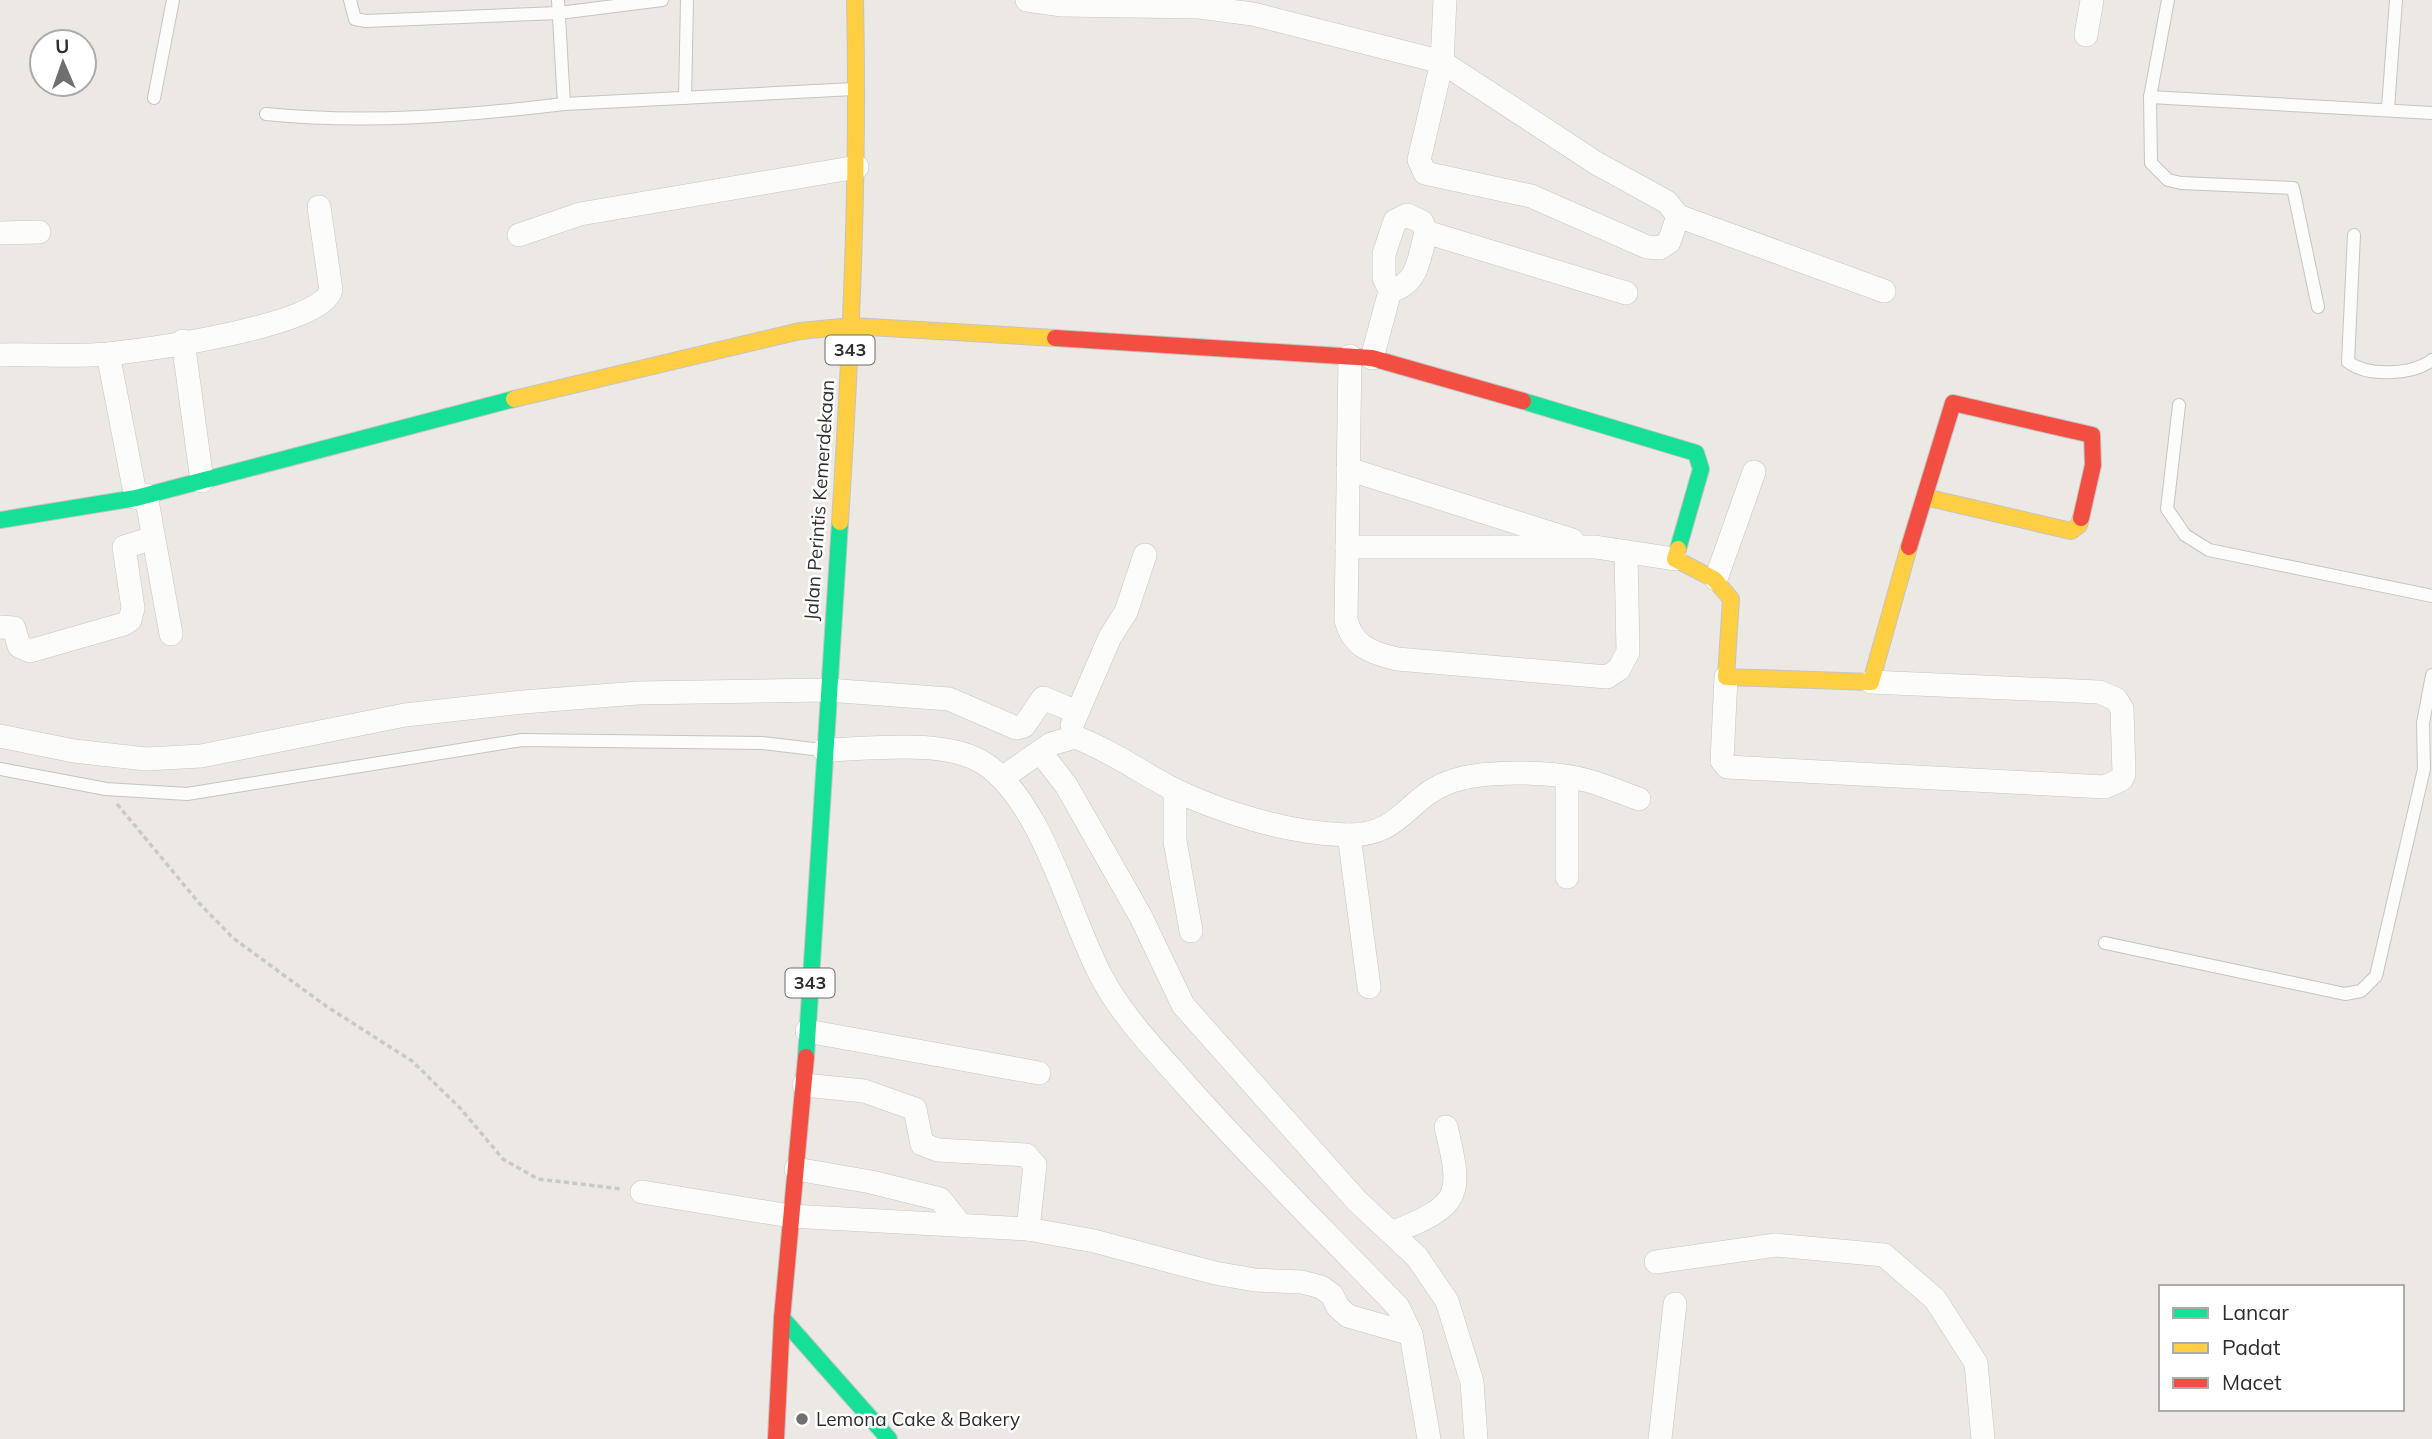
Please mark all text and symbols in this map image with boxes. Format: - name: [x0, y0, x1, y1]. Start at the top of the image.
- north arrow: [28, 28, 98, 98]
- text: U: [55, 34, 70, 58]
- road number: 343: [826, 336, 874, 364]
- street label: Jalan Perintis Kemerdekaan: [799, 379, 839, 621]
- road number: 343: [786, 968, 834, 998]
- legend: [2159, 1285, 2404, 1411]
- text: Lancar: [2222, 1299, 2289, 1325]
- text: Padat: [2222, 1334, 2280, 1360]
- text: Macet: [2222, 1369, 2282, 1395]
- place label: Lemona Cake & Bakery: [816, 1407, 1020, 1431]
- marker: Lemona Cake & Bakery: [794, 1411, 810, 1427]

